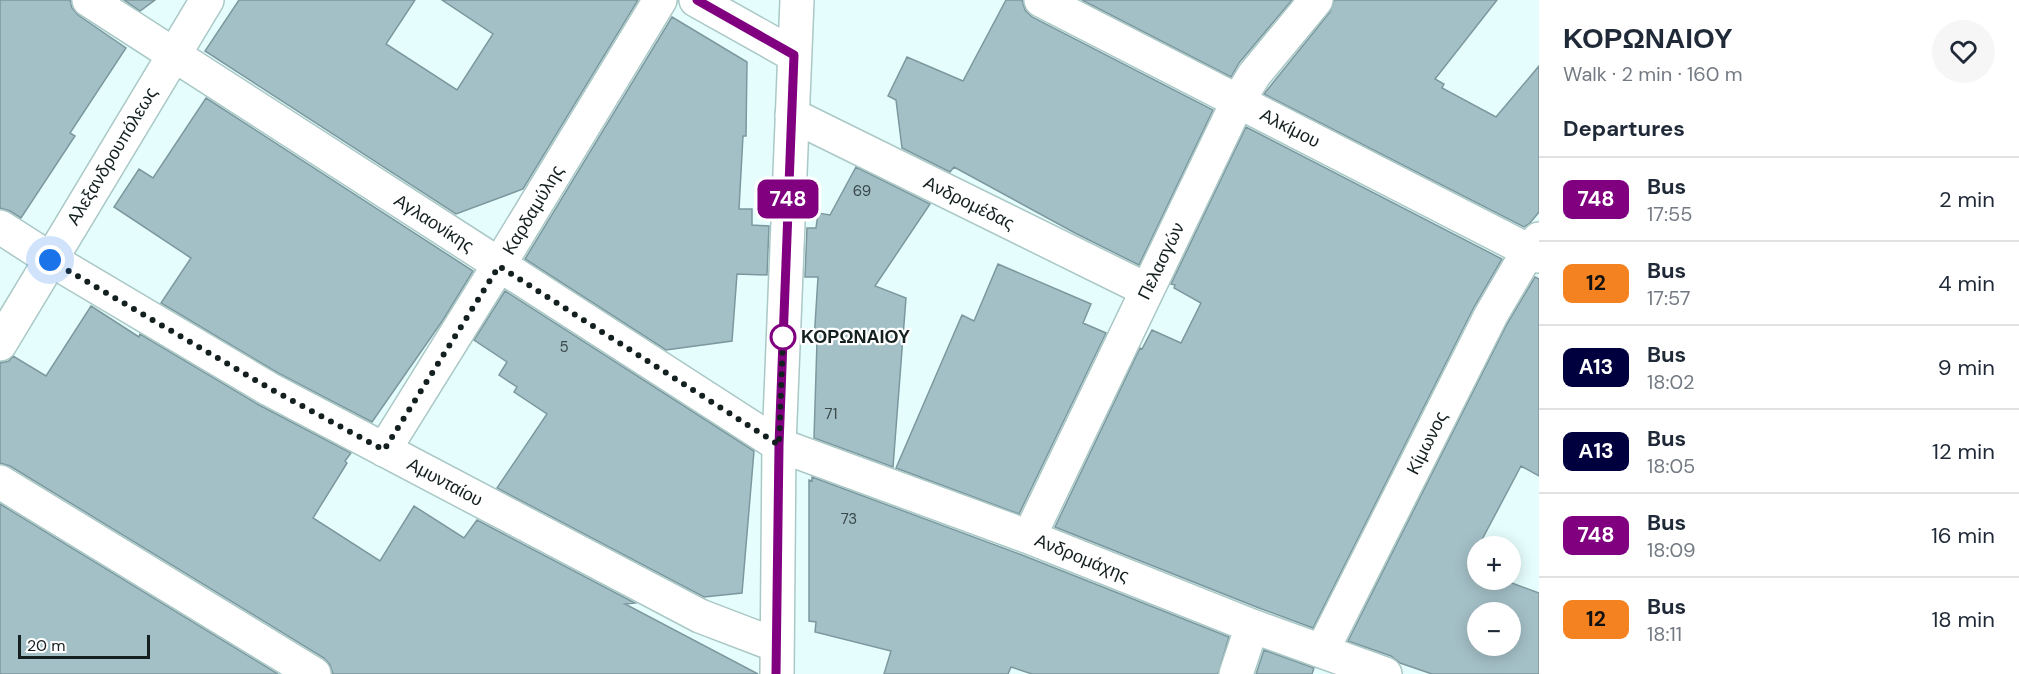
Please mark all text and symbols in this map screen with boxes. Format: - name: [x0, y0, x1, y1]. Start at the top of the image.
- text: ΚΟΡΩΝΑΙΟΥ: [1563, 20, 1733, 57]
- button: heart: [1932, 20, 1995, 83]
- text: Walk · 2 min · 160 m: [1563, 61, 1743, 87]
- street label: Αλεξανδρουπόλεως: [61, 82, 163, 230]
- street label: Αλκίμου: [1256, 103, 1324, 153]
- text: Departures: [1563, 114, 1685, 143]
- street label: Καρδαμύλης: [497, 160, 569, 259]
- street label: Ανδρομέδας: [919, 171, 1019, 236]
- text: Bus: [1647, 172, 1686, 201]
- line badge: 748: [754, 180, 822, 218]
- house number: 69: [853, 181, 871, 201]
- text: 748: [769, 185, 807, 213]
- text: 748: [1577, 185, 1615, 213]
- text: 2 min: [1939, 185, 1995, 214]
- street label: Αγλαονίκης: [390, 188, 479, 258]
- text: 17:55: [1647, 201, 1692, 227]
- street label: Πελασγών: [1132, 218, 1190, 304]
- your location: [35, 245, 65, 275]
- text: Bus: [1647, 256, 1686, 285]
- text: 12: [1586, 269, 1606, 297]
- text: 4 min: [1938, 269, 1995, 298]
- text: 17:57: [1647, 285, 1691, 311]
- marker: ΚΟΡΩΝΑΙΟΥ: [770, 324, 796, 350]
- place label: ΚΟΡΩΝΑΙΟΥ: [801, 325, 910, 349]
- house number: 5: [559, 337, 569, 357]
- text: Bus: [1647, 340, 1686, 369]
- text: A13: [1579, 353, 1613, 381]
- text: 9 min: [1938, 353, 1995, 382]
- text: 18:02: [1647, 369, 1694, 395]
- house number: 71: [825, 404, 837, 424]
- street label: Κίμωνος: [1401, 407, 1453, 479]
- text: Bus: [1647, 424, 1686, 453]
- text: Α13: [1578, 437, 1614, 465]
- text: 12 min: [1932, 437, 1995, 466]
- street label: Αμυνταίου: [403, 452, 487, 512]
- text: 18:05: [1647, 453, 1695, 479]
- text: Bus: [1647, 508, 1686, 537]
- house number: 73: [841, 509, 857, 529]
- text: 748: [1577, 521, 1615, 549]
- text: 16 min: [1931, 521, 1995, 550]
- street label: Ανδρομάχης: [1031, 528, 1133, 588]
- map controls: [1467, 536, 1521, 656]
- button: +: [1467, 536, 1521, 590]
- text: 18:09: [1647, 537, 1696, 563]
- text: Bus: [1647, 592, 1686, 621]
- button: −: [1467, 602, 1521, 656]
- text: 12: [1586, 605, 1606, 633]
- text: 18 min: [1931, 605, 1995, 634]
- text: 18:11: [1647, 621, 1682, 647]
- scale bar: [18, 632, 150, 660]
- text: 20 m: [27, 635, 66, 656]

